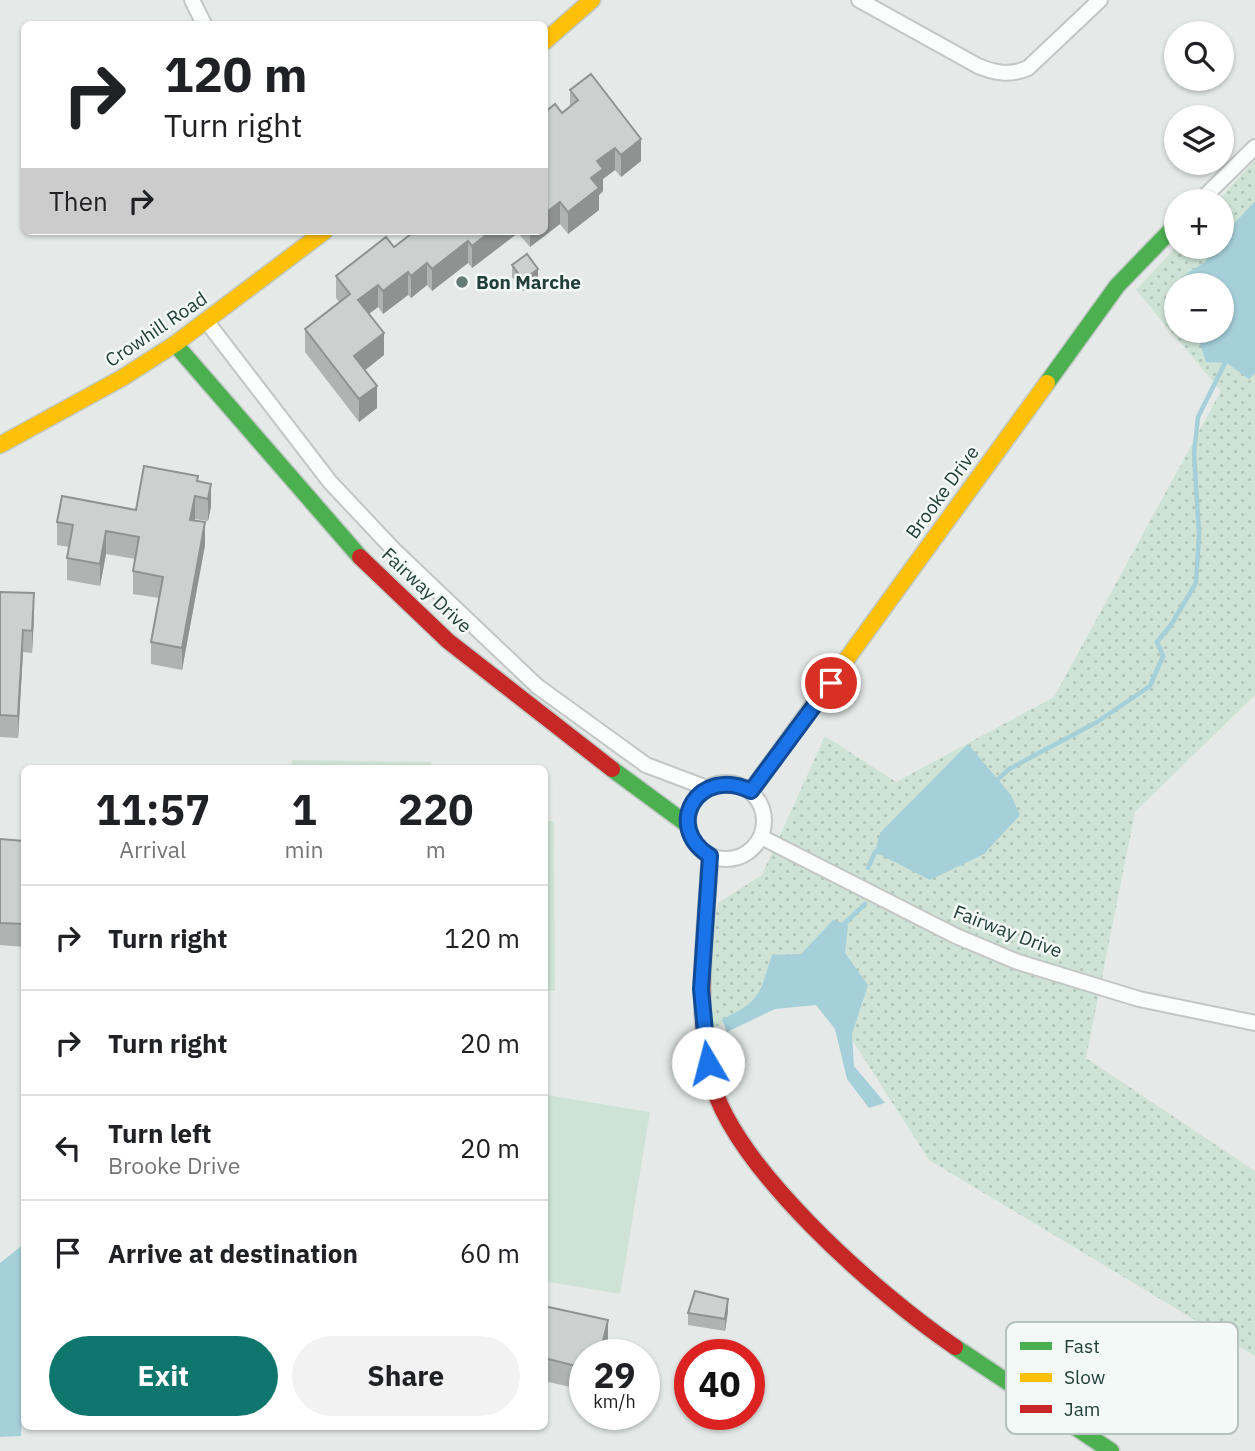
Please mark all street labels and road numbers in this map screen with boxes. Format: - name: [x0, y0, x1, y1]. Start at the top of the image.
- street label: Crowhill Road: [100, 286, 212, 372]
- street label: Brooke Drive: [900, 441, 984, 543]
- street label: Fairway Drive: [377, 542, 477, 638]
- street label: Fairway Drive: [950, 899, 1066, 963]

